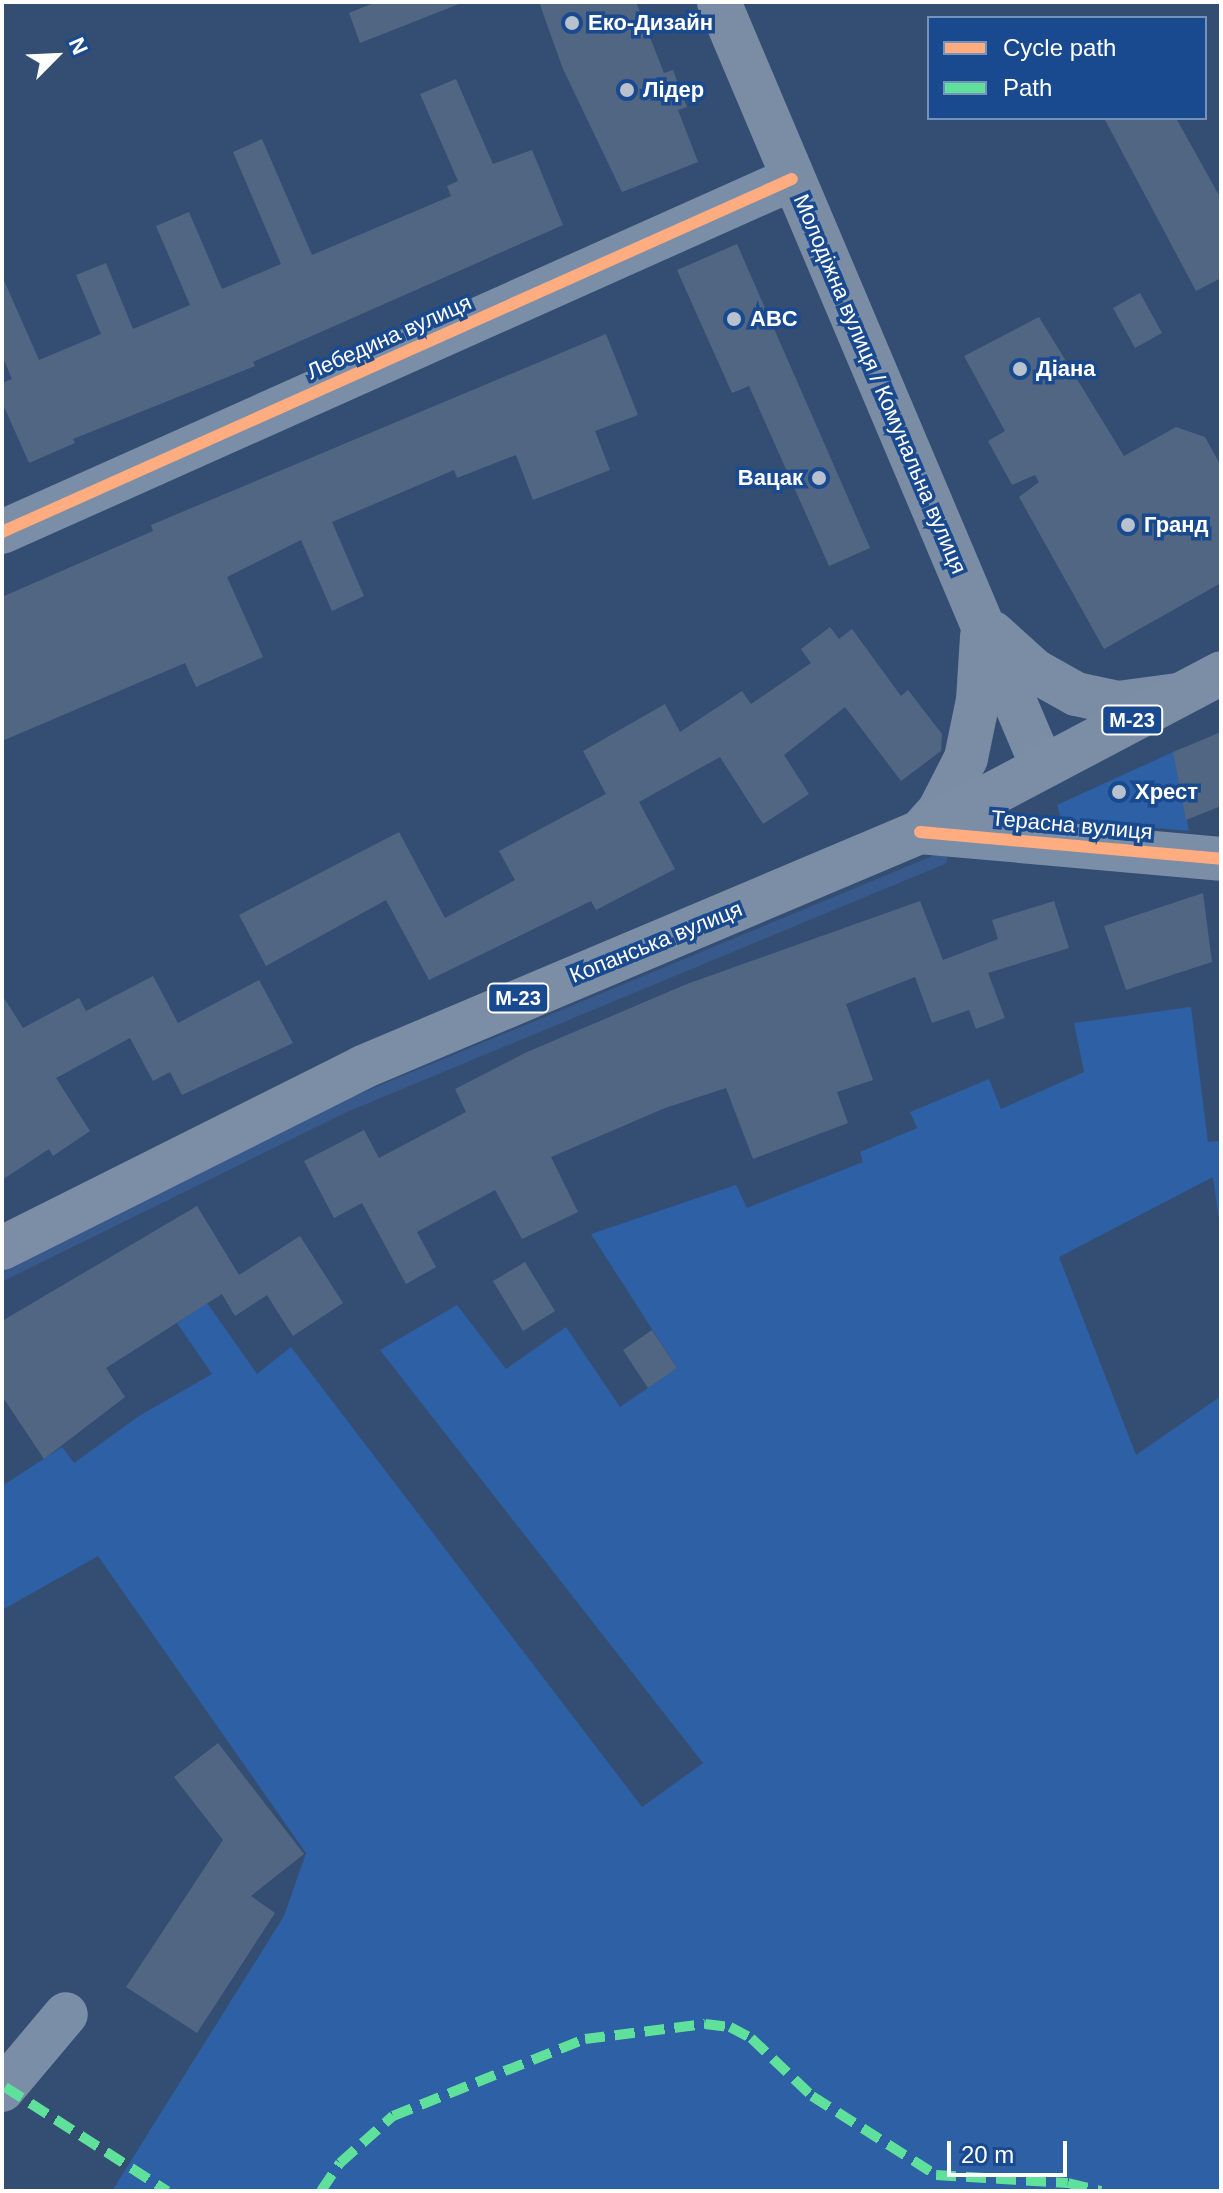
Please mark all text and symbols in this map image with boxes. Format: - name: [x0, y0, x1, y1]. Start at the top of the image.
- place label: Еко-Дизайн: [588, 10, 713, 36]
- marker: Еко-Дизайн: [563, 14, 581, 32]
- north arrow: [16, 16, 96, 96]
- legend: [927, 16, 1207, 120]
- text: N: [64, 34, 93, 58]
- text: Cycle path: [1003, 34, 1116, 61]
- text: Path: [1003, 74, 1052, 101]
- place label: Лідер: [643, 77, 704, 103]
- marker: Лідер: [618, 81, 636, 99]
- street label: Молодіжна вулиця / Комунальна вулиця: [788, 190, 972, 578]
- street label: Лебедина вулиця: [303, 289, 475, 385]
- place label: ABC: [750, 306, 798, 332]
- marker: ABC: [725, 310, 743, 328]
- place label: Діана: [1036, 356, 1096, 382]
- marker: Діана: [1011, 360, 1029, 378]
- place label: Вацак: [738, 465, 803, 491]
- marker: Вацак: [810, 469, 828, 487]
- place label: Гранд: [1144, 512, 1209, 538]
- marker: Гранд: [1119, 516, 1137, 534]
- road number: М-23: [1100, 704, 1164, 736]
- place label: Хрест: [1135, 779, 1198, 805]
- marker: Хрест: [1110, 783, 1128, 801]
- street label: Терасна вулиця: [990, 805, 1154, 845]
- street label: Копанська вулиця: [566, 895, 746, 989]
- road number: М-23: [486, 982, 550, 1014]
- scale bar: [951, 2125, 1071, 2175]
- text: 20 m: [961, 2141, 1014, 2168]

